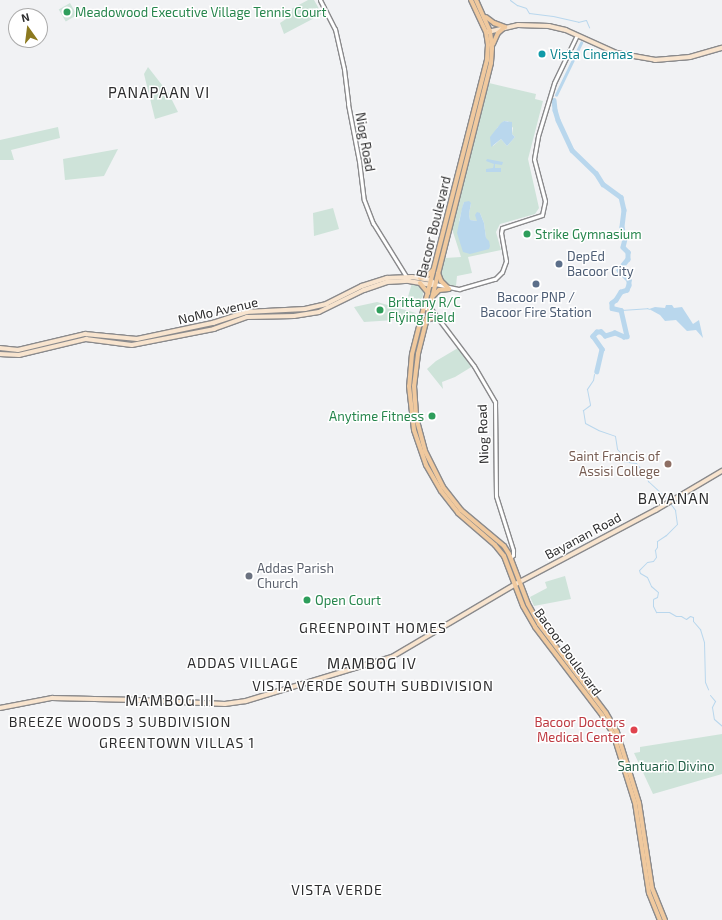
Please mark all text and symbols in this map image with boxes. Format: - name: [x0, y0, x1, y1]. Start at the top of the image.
- place label: Meadowood Executive Village Tennis Court: [75, 4, 327, 20]
- marker: Meadowood Executive Village Tennis Court: [62, 7, 72, 17]
- north arrow: [8, 8, 48, 48]
- text: N: [20, 10, 31, 24]
- place label: Vista Cinemas: [550, 46, 633, 62]
- marker: Vista Cinemas: [537, 49, 547, 59]
- district label: PANAPAAN VI: [108, 84, 210, 102]
- street label: Niog Road: [352, 111, 378, 173]
- street label: Bacoor Boulevard: [414, 174, 454, 280]
- place label: Strike Gymnasium: [535, 226, 642, 242]
- marker: Strike Gymnasium: [522, 229, 532, 239]
- place label: DepEd Bacoor City: [567, 249, 634, 280]
- marker: DepEd Bacoor City: [554, 259, 564, 269]
- marker: Bacoor PNP / Bacoor Fire Station: [531, 279, 541, 289]
- place label: Bacoor PNP / Bacoor Fire Station: [480, 290, 592, 321]
- street label: NoMo Avenue: [176, 294, 260, 328]
- place label: Brittany R/C Flying Field: [388, 295, 461, 326]
- marker: Brittany R/C Flying Field: [375, 305, 385, 315]
- street label: Niog Road: [474, 404, 492, 464]
- place label: Anytime Fitness: [329, 408, 424, 424]
- marker: Anytime Fitness: [427, 411, 437, 421]
- place label: Saint Francis of Assisi College: [569, 449, 660, 480]
- marker: Saint Francis of Assisi College: [663, 459, 673, 469]
- district label: BAYANAN: [638, 490, 710, 508]
- street label: Bayanan Road: [542, 509, 624, 563]
- place label: Addas Parish Church: [257, 561, 334, 592]
- marker: Addas Parish Church: [244, 571, 254, 581]
- place label: Open Court: [315, 592, 381, 608]
- marker: Open Court: [302, 595, 312, 605]
- street label: Bacoor Boulevard: [531, 605, 605, 699]
- district label: GREENPOINT HOMES: [299, 620, 447, 636]
- district label: ADDAS VILLAGE: [187, 655, 299, 671]
- district label: MAMBOG IV: [327, 655, 417, 673]
- district label: VISTA VERDE SOUTH SUBDIVISION: [252, 678, 494, 694]
- district label: MAMBOG III: [125, 692, 215, 710]
- district label: BREEZE WOODS 3 SUBDIVISION: [9, 714, 231, 730]
- place label: Bacoor Doctors Medical Center: [534, 715, 625, 746]
- marker: Bacoor Doctors Medical Center: [628, 724, 640, 736]
- district label: GREENTOWN VILLAS 1: [99, 735, 255, 751]
- park label: Santuario Divino: [617, 758, 715, 774]
- district label: VISTA VERDE: [291, 882, 383, 898]

